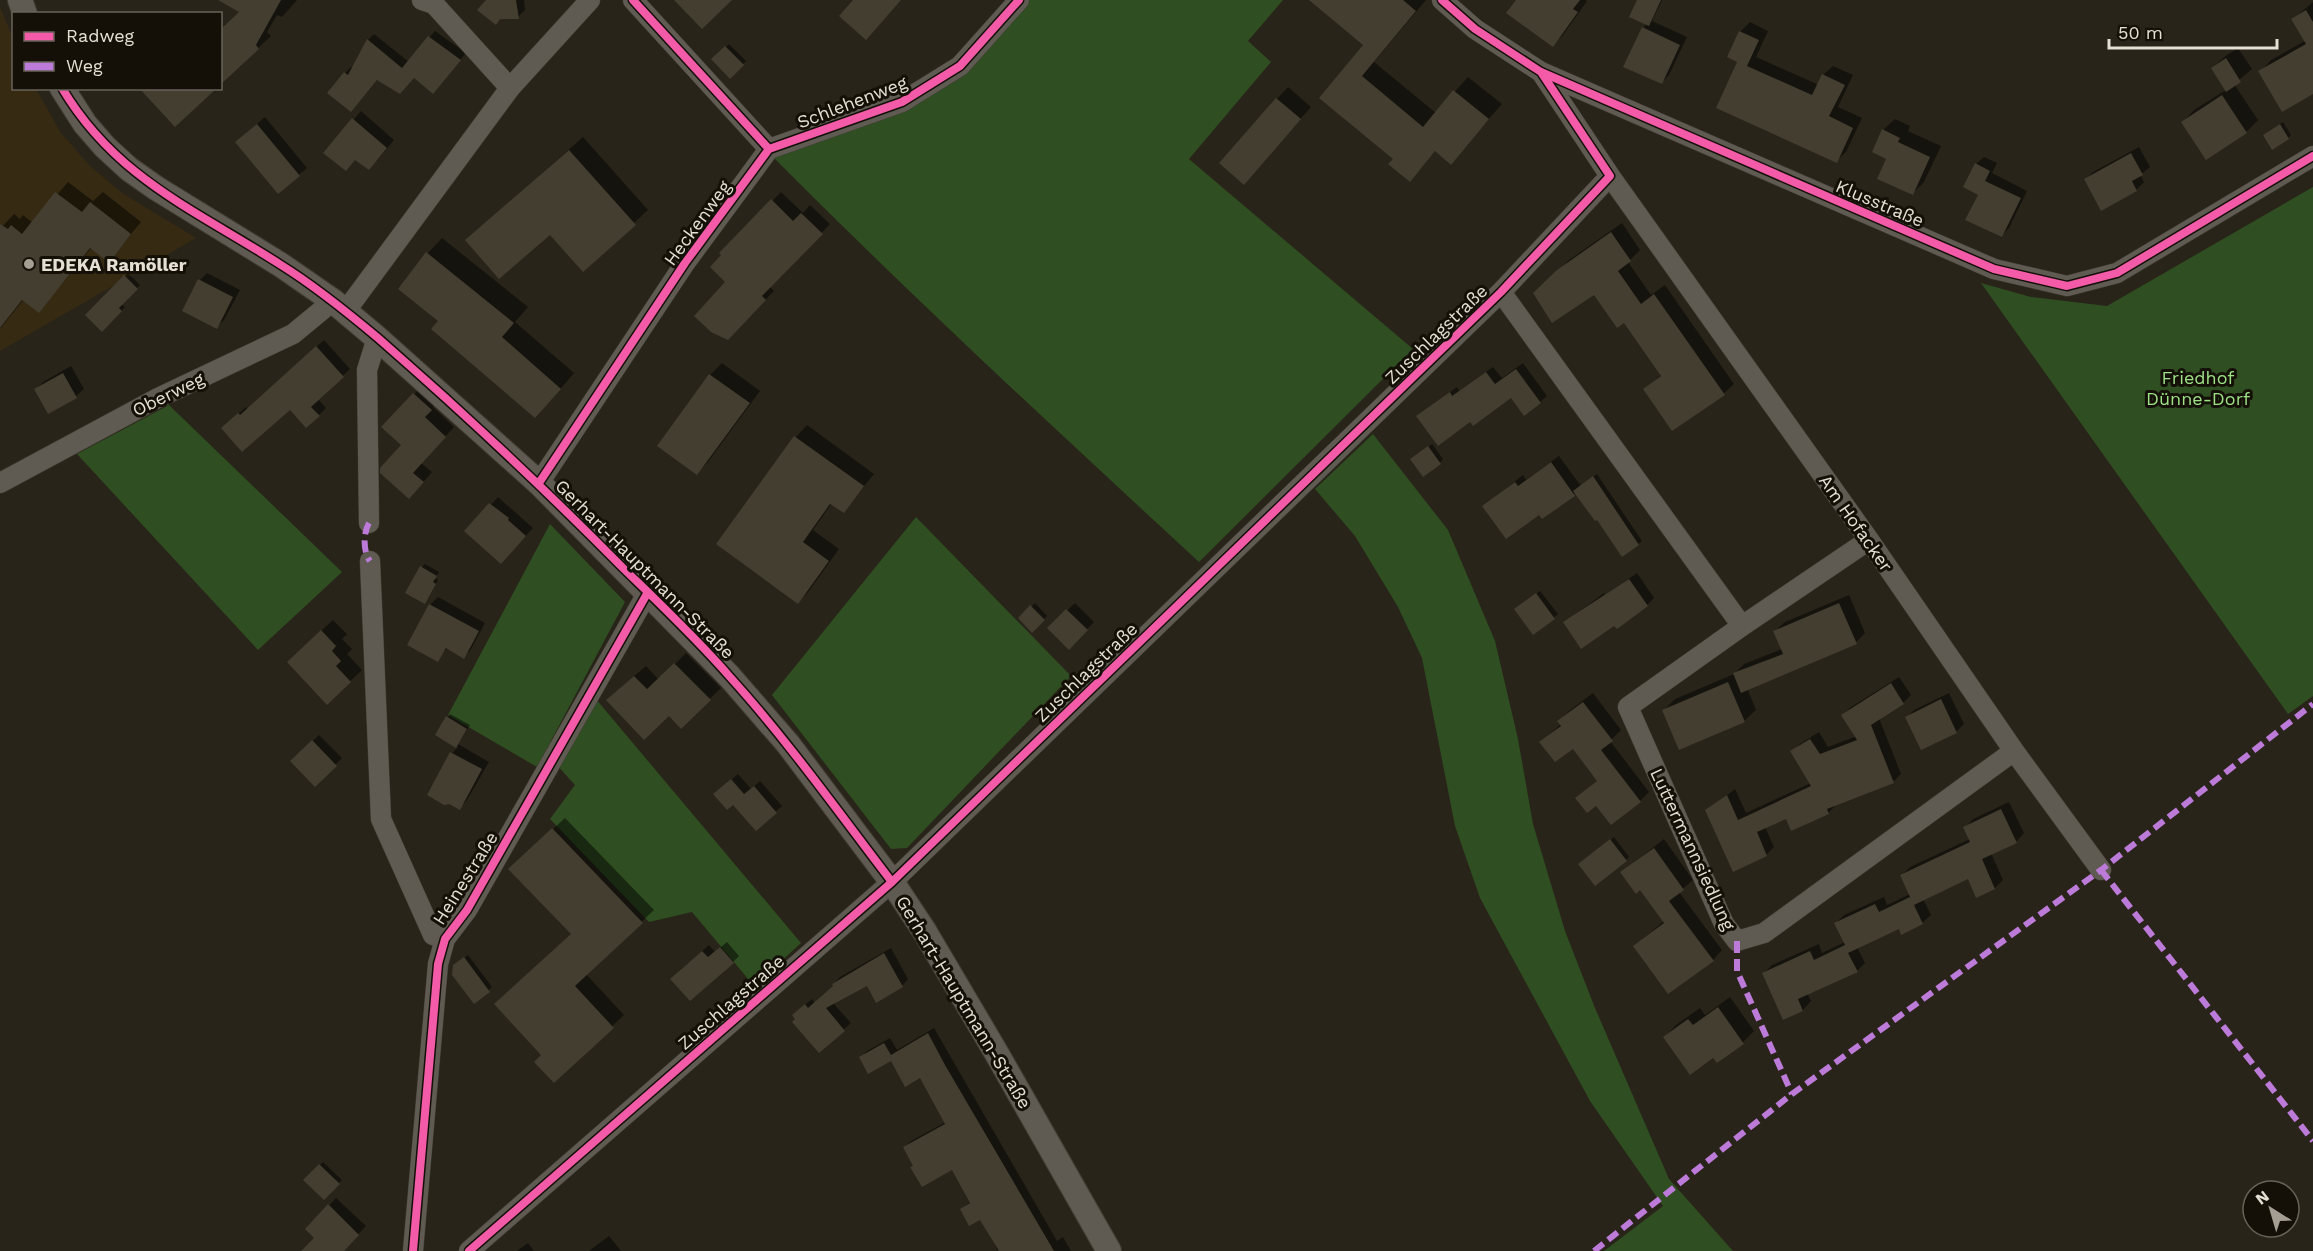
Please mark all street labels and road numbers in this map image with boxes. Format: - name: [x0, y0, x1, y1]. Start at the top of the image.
- street label: Schlehenweg: [794, 71, 910, 133]
- street label: Klusstraße: [1833, 175, 1927, 231]
- street label: Heckenweg: [659, 176, 735, 269]
- street label: Zuschlagstraße: [1381, 280, 1491, 388]
- street label: Oberweg: [129, 367, 208, 420]
- street label: Am Hofacker: [1815, 471, 1897, 575]
- street label: Gerhart-Hauptmann-Straße: [551, 475, 739, 663]
- street label: Zuschlagstraße: [1031, 618, 1141, 726]
- street label: Luttermannsiedlung: [1646, 765, 1740, 934]
- street label: Heinestraße: [428, 828, 502, 928]
- street label: Gerhart-Hauptmann-Straße: [892, 892, 1036, 1112]
- street label: Zuschlagstraße: [674, 950, 788, 1054]

